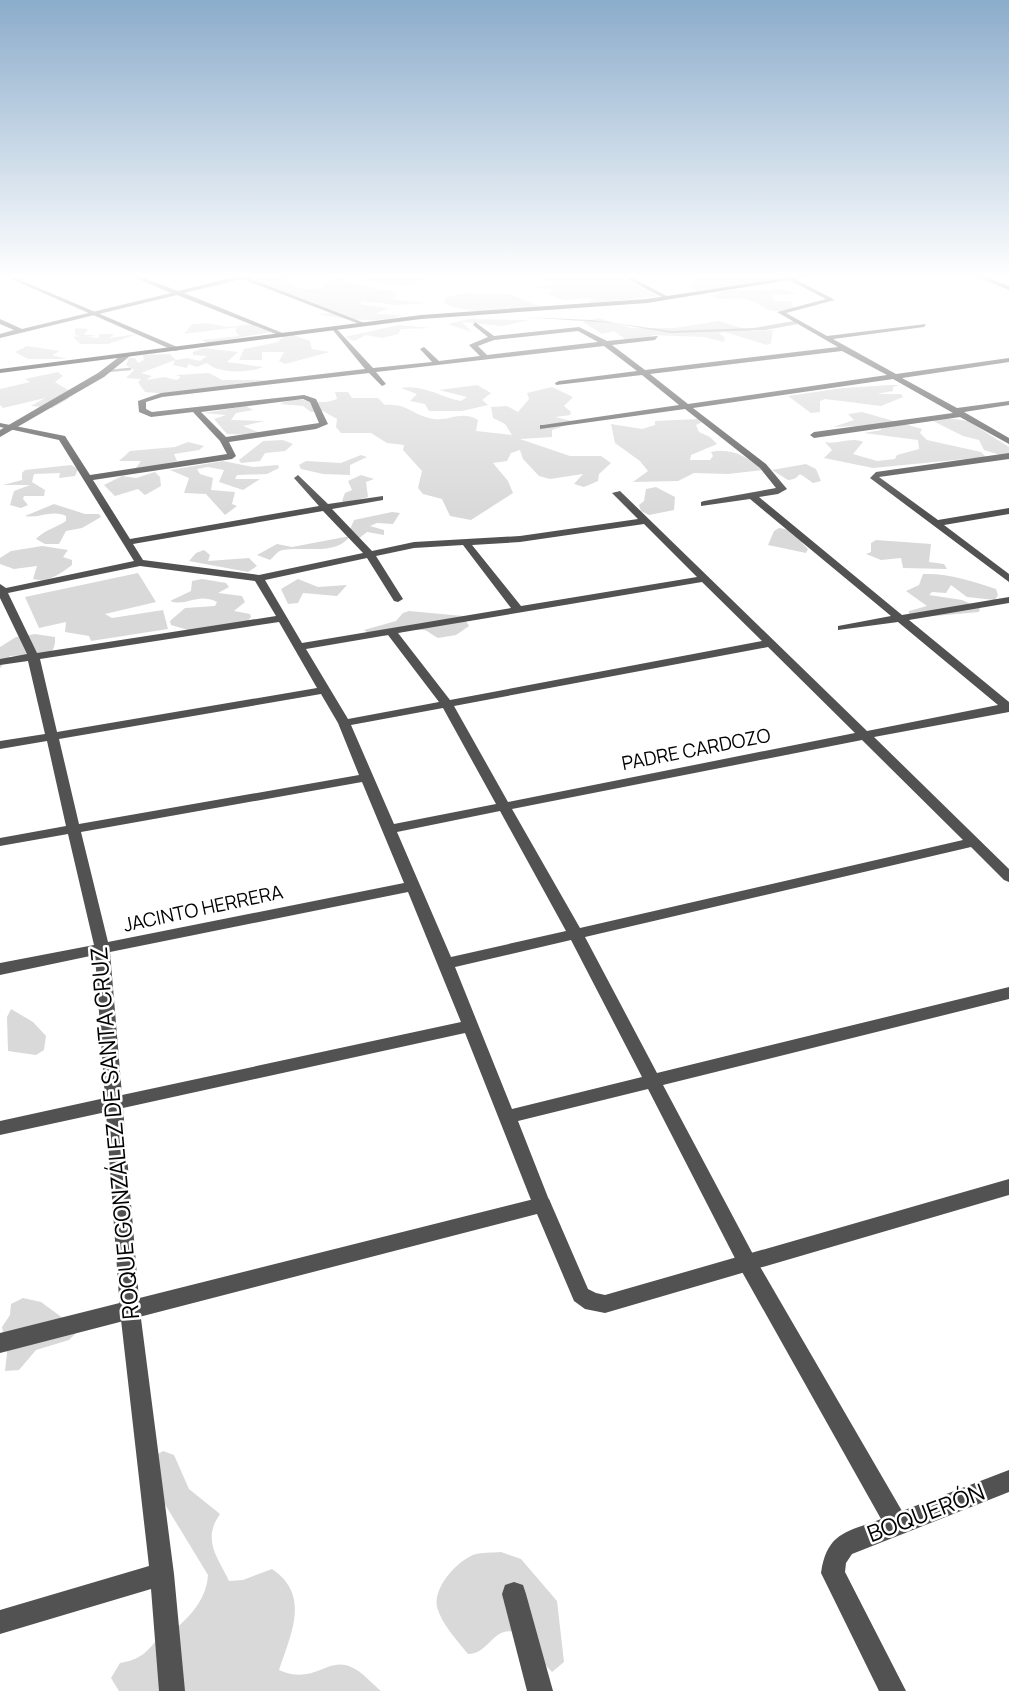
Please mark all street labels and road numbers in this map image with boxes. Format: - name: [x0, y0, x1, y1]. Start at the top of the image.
- street label: PADRE CARDOZO: [619, 722, 773, 776]
- street label: JACINTO HERRERA: [121, 878, 285, 938]
- street label: ROQUE GONZÁLEZ DE SANTA CRUZ: [82, 945, 146, 1321]
- street label: BOQUERÓN: [862, 1475, 989, 1549]

